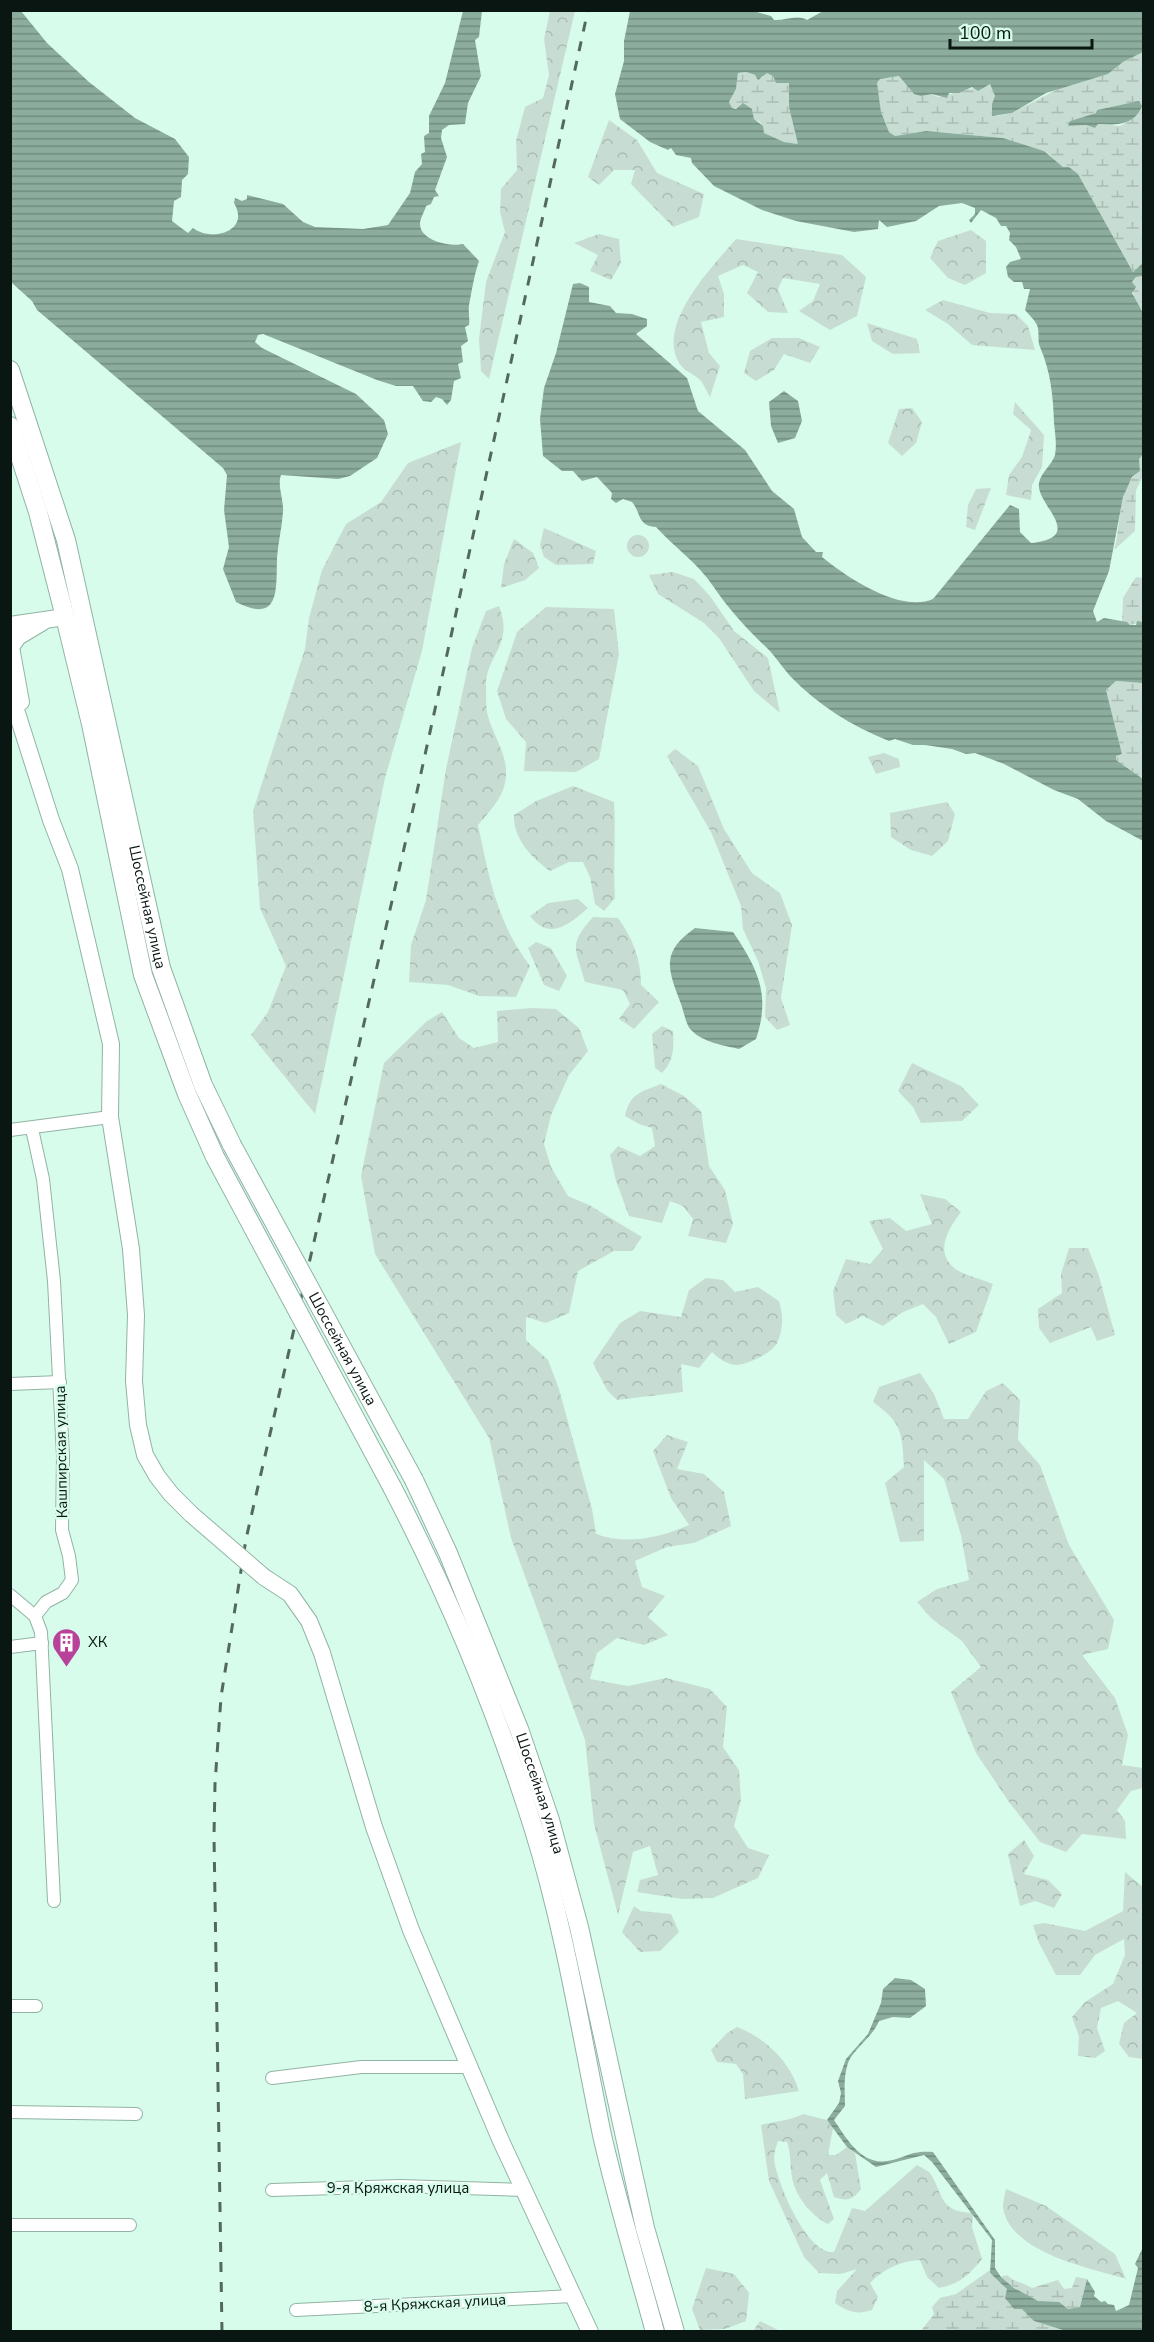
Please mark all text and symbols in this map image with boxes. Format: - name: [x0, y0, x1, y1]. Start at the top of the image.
- scale bar: [950, 12, 1092, 50]
- text: 100 m: [959, 21, 1011, 45]
- street label: Шоссейная улица: [124, 843, 171, 971]
- street label: Шоссейная улица: [304, 1289, 382, 1409]
- street label: Кашпирская улица: [50, 1385, 72, 1519]
- building icon: ХК: [51, 1626, 83, 1668]
- place label: ХК: [88, 1632, 108, 1652]
- street label: Шоссейная улица: [511, 1730, 569, 1856]
- street label: 9-я Кряжская улица: [327, 2178, 469, 2198]
- street label: 8-я Кряжская улица: [363, 2289, 507, 2317]

